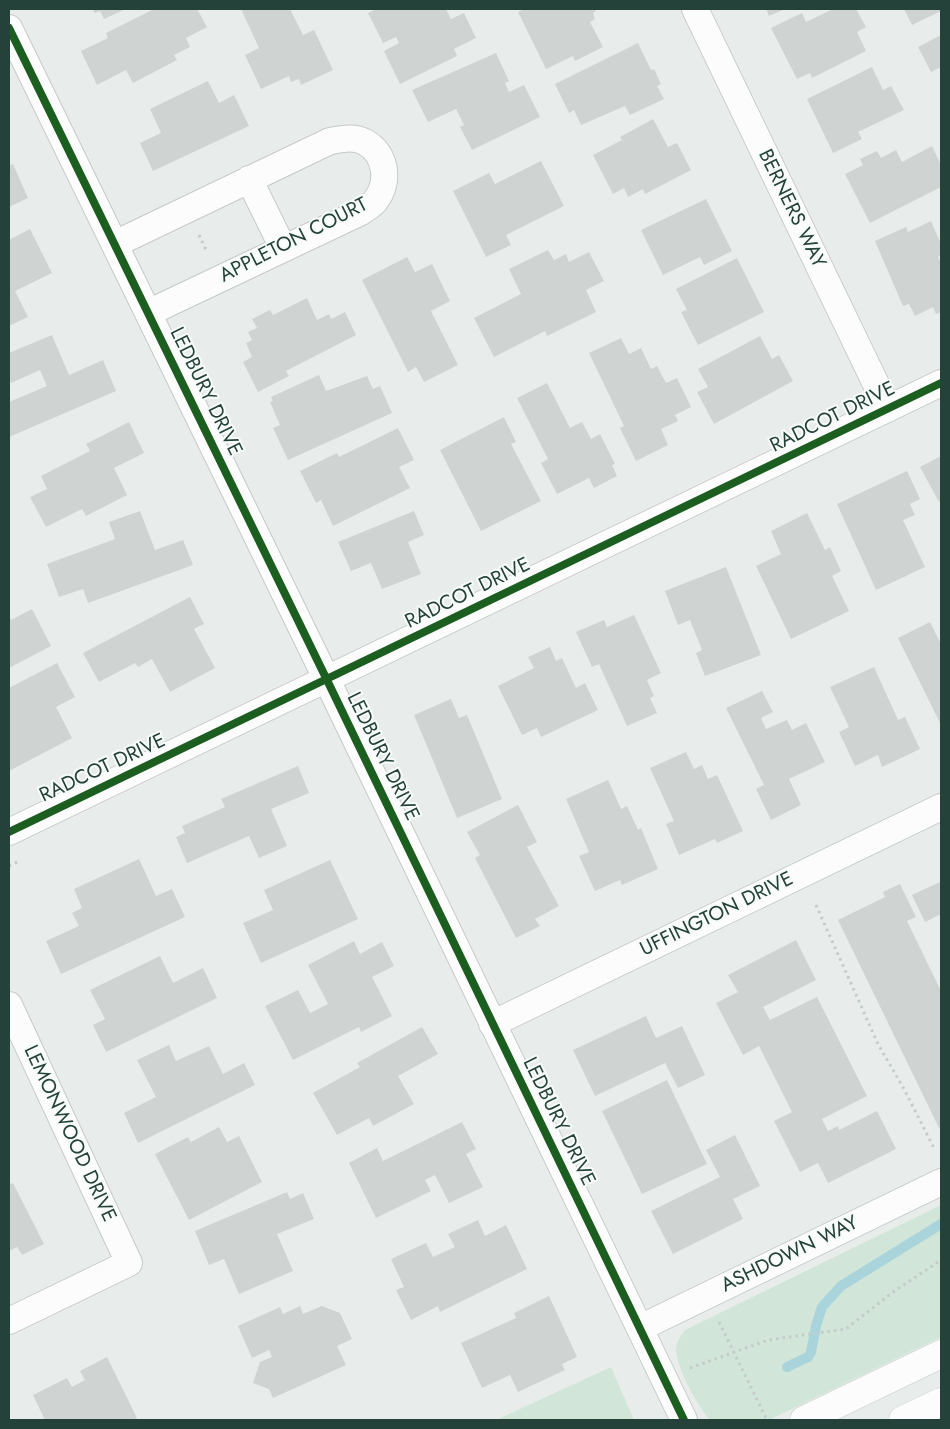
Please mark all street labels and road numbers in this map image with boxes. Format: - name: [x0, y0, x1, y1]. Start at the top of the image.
- street label: BERNERS WAY: [752, 146, 830, 272]
- street label: APPLETON COURT: [216, 193, 372, 289]
- street label: LEDBURY DRIVE: [164, 324, 246, 460]
- street label: RADCOT DRIVE: [767, 377, 899, 459]
- street label: RADCOT DRIVE: [402, 553, 534, 635]
- street label: LEDBURY DRIVE: [341, 689, 423, 825]
- street label: RADCOT DRIVE: [36, 729, 170, 809]
- street label: UFFINGTON DRIVE: [637, 868, 797, 962]
- street label: LEMONWOOD DRIVE: [18, 1042, 120, 1226]
- street label: LEDBURY DRIVE: [517, 1054, 599, 1190]
- street label: ASHDOWN WAY: [718, 1211, 862, 1299]

